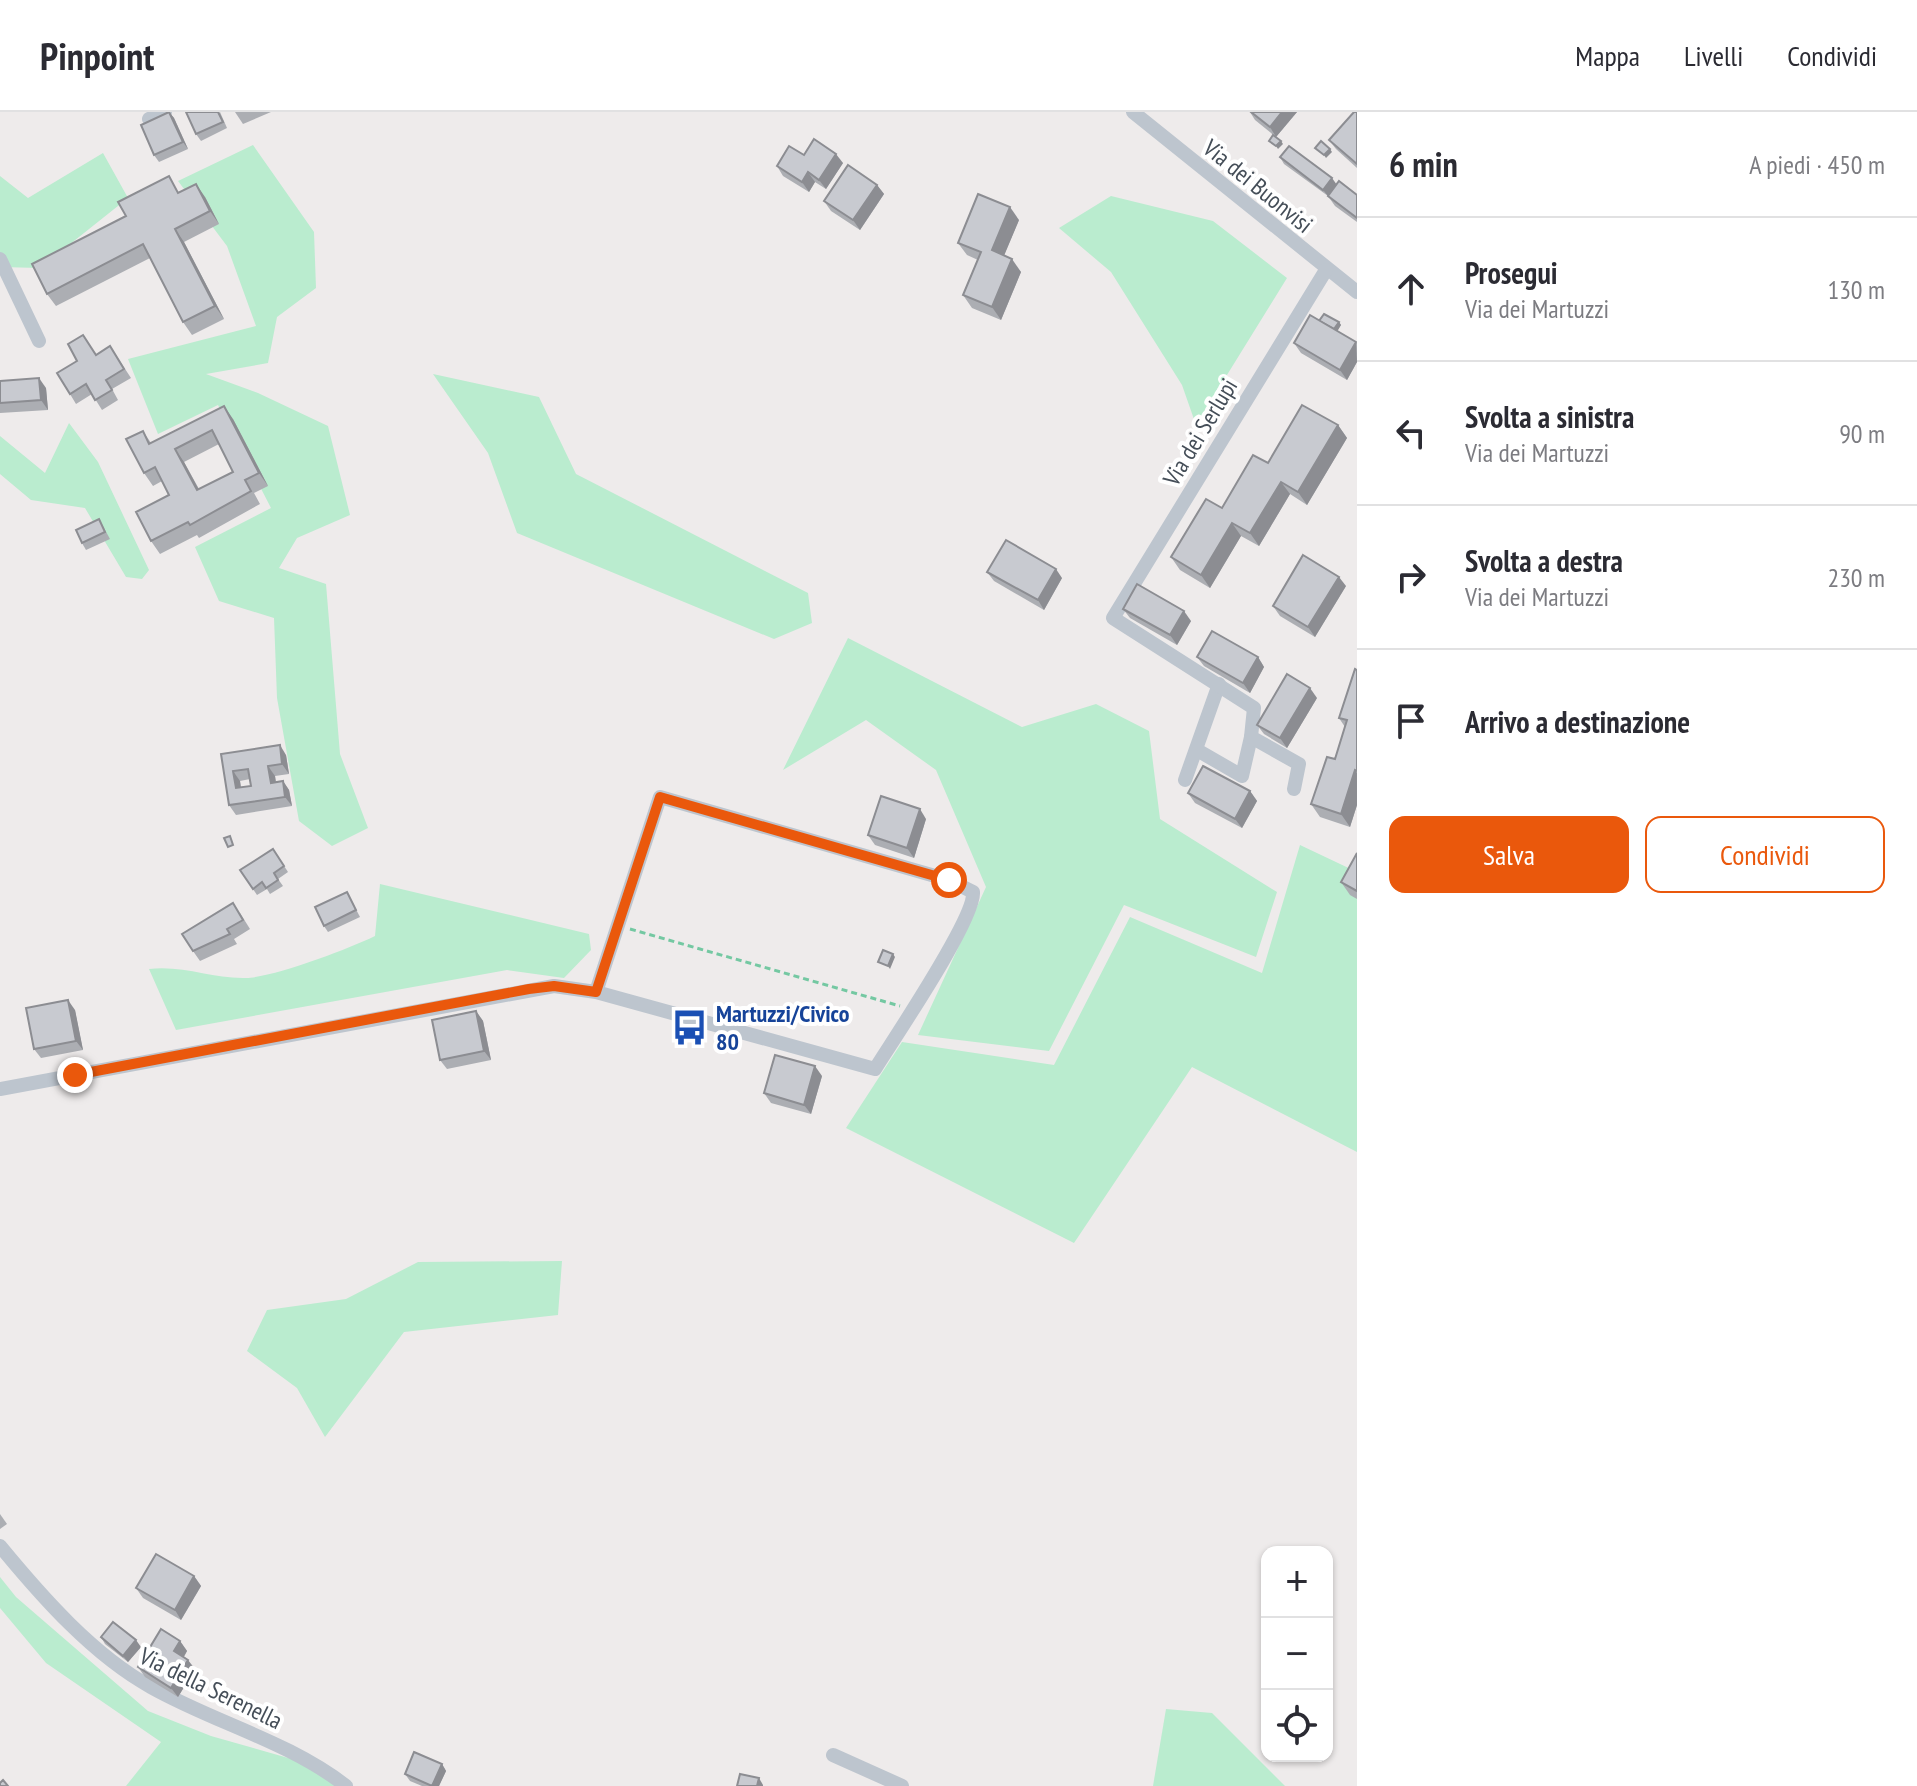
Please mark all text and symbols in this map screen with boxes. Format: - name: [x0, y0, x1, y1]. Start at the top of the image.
- text: Pinpoint: [40, 31, 154, 80]
- text: Mappa: [1575, 37, 1640, 74]
- text: Livelli: [1684, 37, 1743, 74]
- text: Condividi: [1787, 37, 1877, 74]
- street label: Via dei Buonvisi: [1196, 132, 1319, 240]
- text: 6 min: [1389, 142, 1458, 186]
- text: A piedi · 450 m: [1749, 148, 1885, 181]
- text: Prosegui: [1465, 253, 1558, 292]
- icon: ahead: [1389, 267, 1433, 311]
- text: 130 m: [1827, 273, 1885, 306]
- text: Via dei Martuzzi: [1465, 292, 1609, 325]
- street label: Via dei Serlupi: [1155, 373, 1244, 492]
- text: Svolta a sinistra: [1465, 397, 1634, 436]
- icon: left: [1389, 411, 1433, 455]
- text: 90 m: [1839, 417, 1885, 450]
- text: Via dei Martuzzi: [1465, 436, 1609, 469]
- text: Svolta a destra: [1465, 541, 1623, 580]
- icon: right: [1389, 555, 1433, 599]
- text: 230 m: [1827, 561, 1885, 594]
- text: Via dei Martuzzi: [1465, 580, 1609, 613]
- icon: arrive: [1389, 699, 1433, 743]
- text: Arrivo a destinazione: [1465, 702, 1690, 741]
- button: Salva: [1389, 816, 1629, 893]
- button: Condividi: [1645, 816, 1885, 893]
- route start: [931, 862, 967, 898]
- place label: Martuzzi/Civico 80: [716, 998, 850, 1057]
- bus stop icon: Martuzzi/Civico 80: [671, 1008, 709, 1046]
- route end: [57, 1057, 93, 1093]
- map controls: [1261, 1546, 1333, 1762]
- button: +: [1261, 1546, 1333, 1618]
- button: −: [1261, 1618, 1333, 1690]
- street label: Via della Serenella: [134, 1640, 287, 1736]
- button: locate: [1261, 1690, 1333, 1762]

